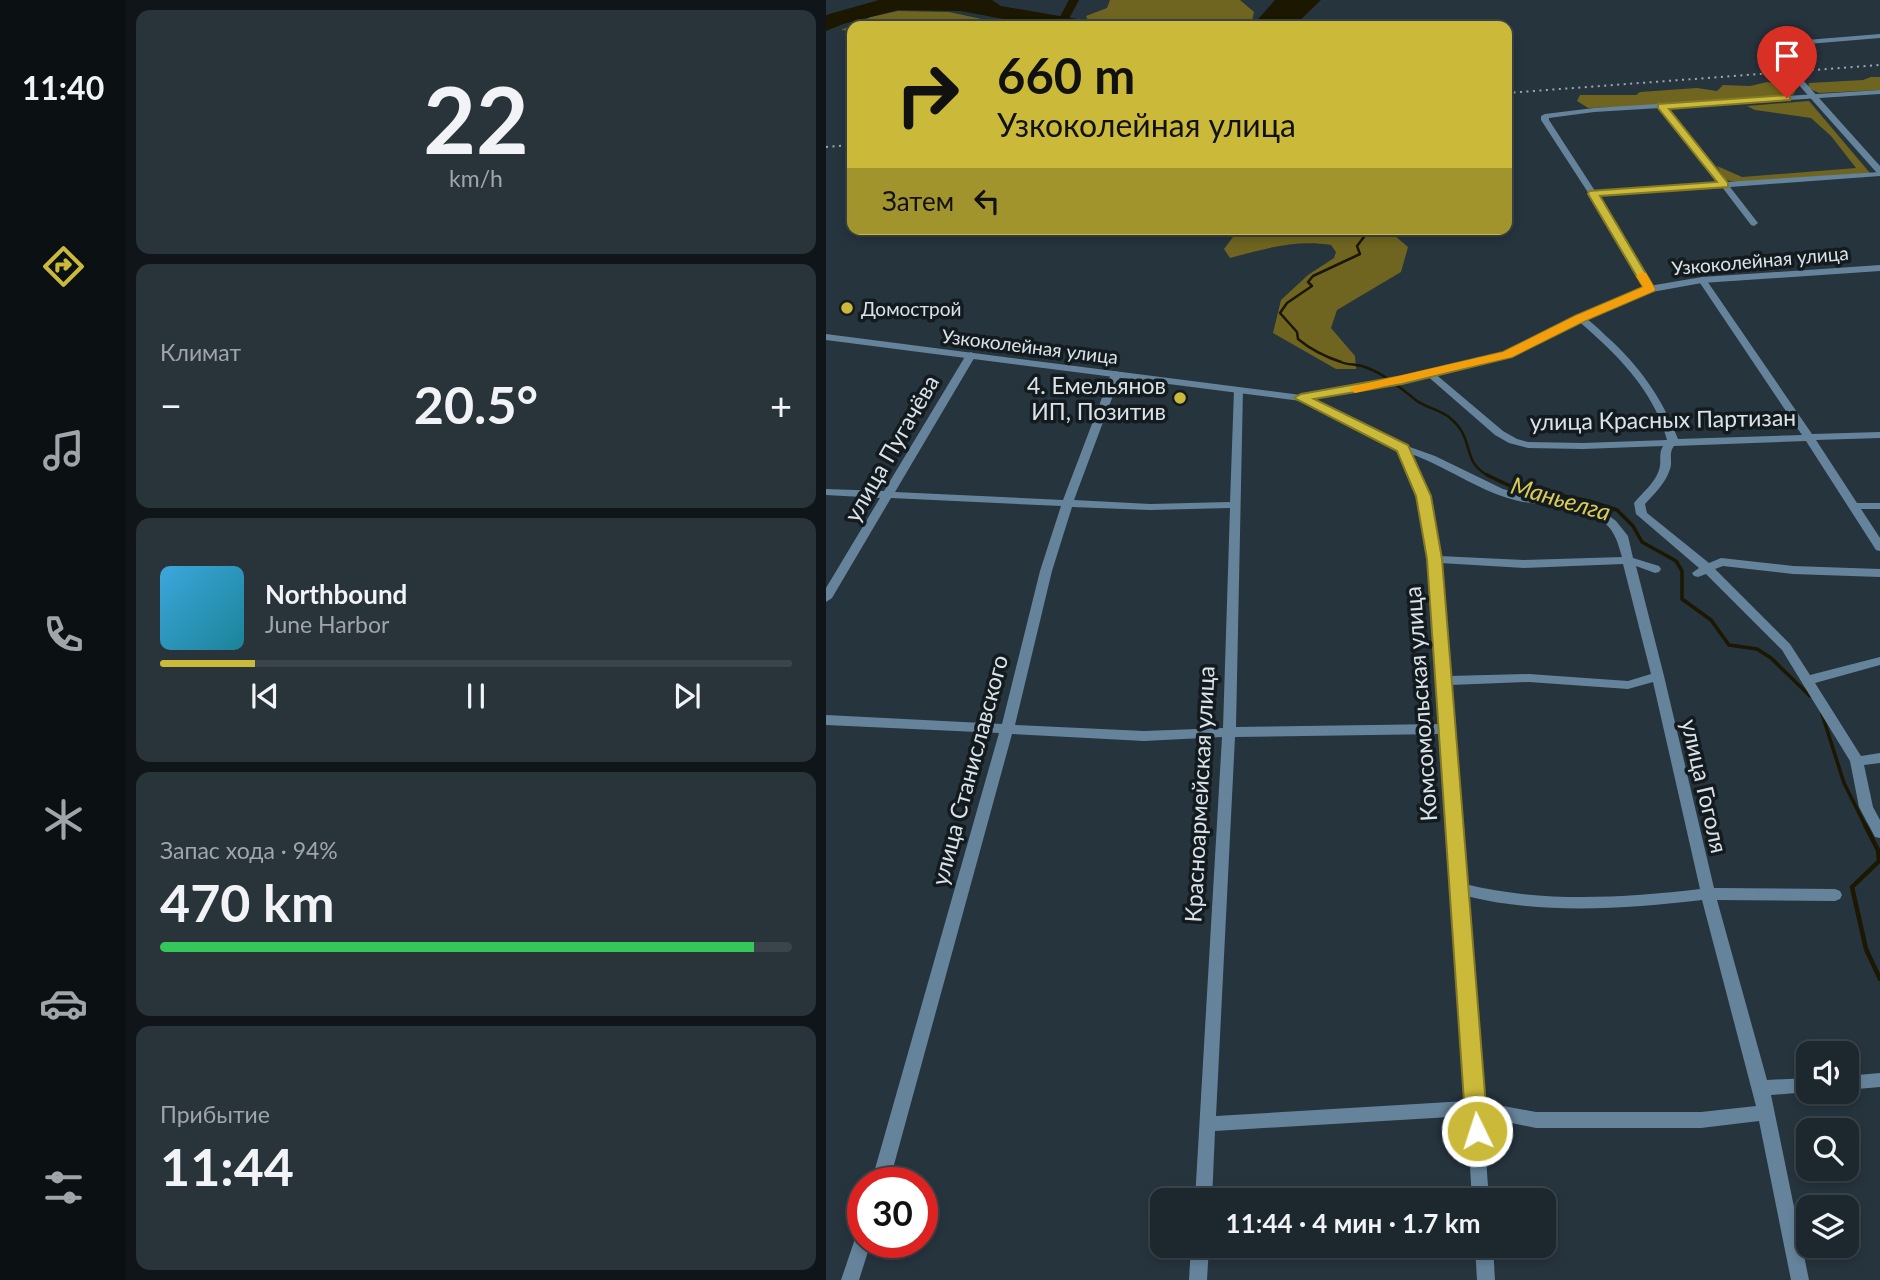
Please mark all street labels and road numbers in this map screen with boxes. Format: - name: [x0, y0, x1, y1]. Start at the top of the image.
- street label: Узкоколейная улица: [1671, 241, 1849, 279]
- street label: Узкоколейная улица: [940, 324, 1120, 368]
- street label: улица Пугачёва: [838, 370, 944, 526]
- street label: улица Красных Партизан: [1530, 403, 1796, 435]
- street label: Комсомольская улица: [1398, 586, 1442, 822]
- street label: улица Станиславского: [925, 652, 1013, 888]
- street label: Красноармейская улица: [1178, 665, 1220, 923]
- street label: улица Гоголя: [1676, 716, 1734, 856]

